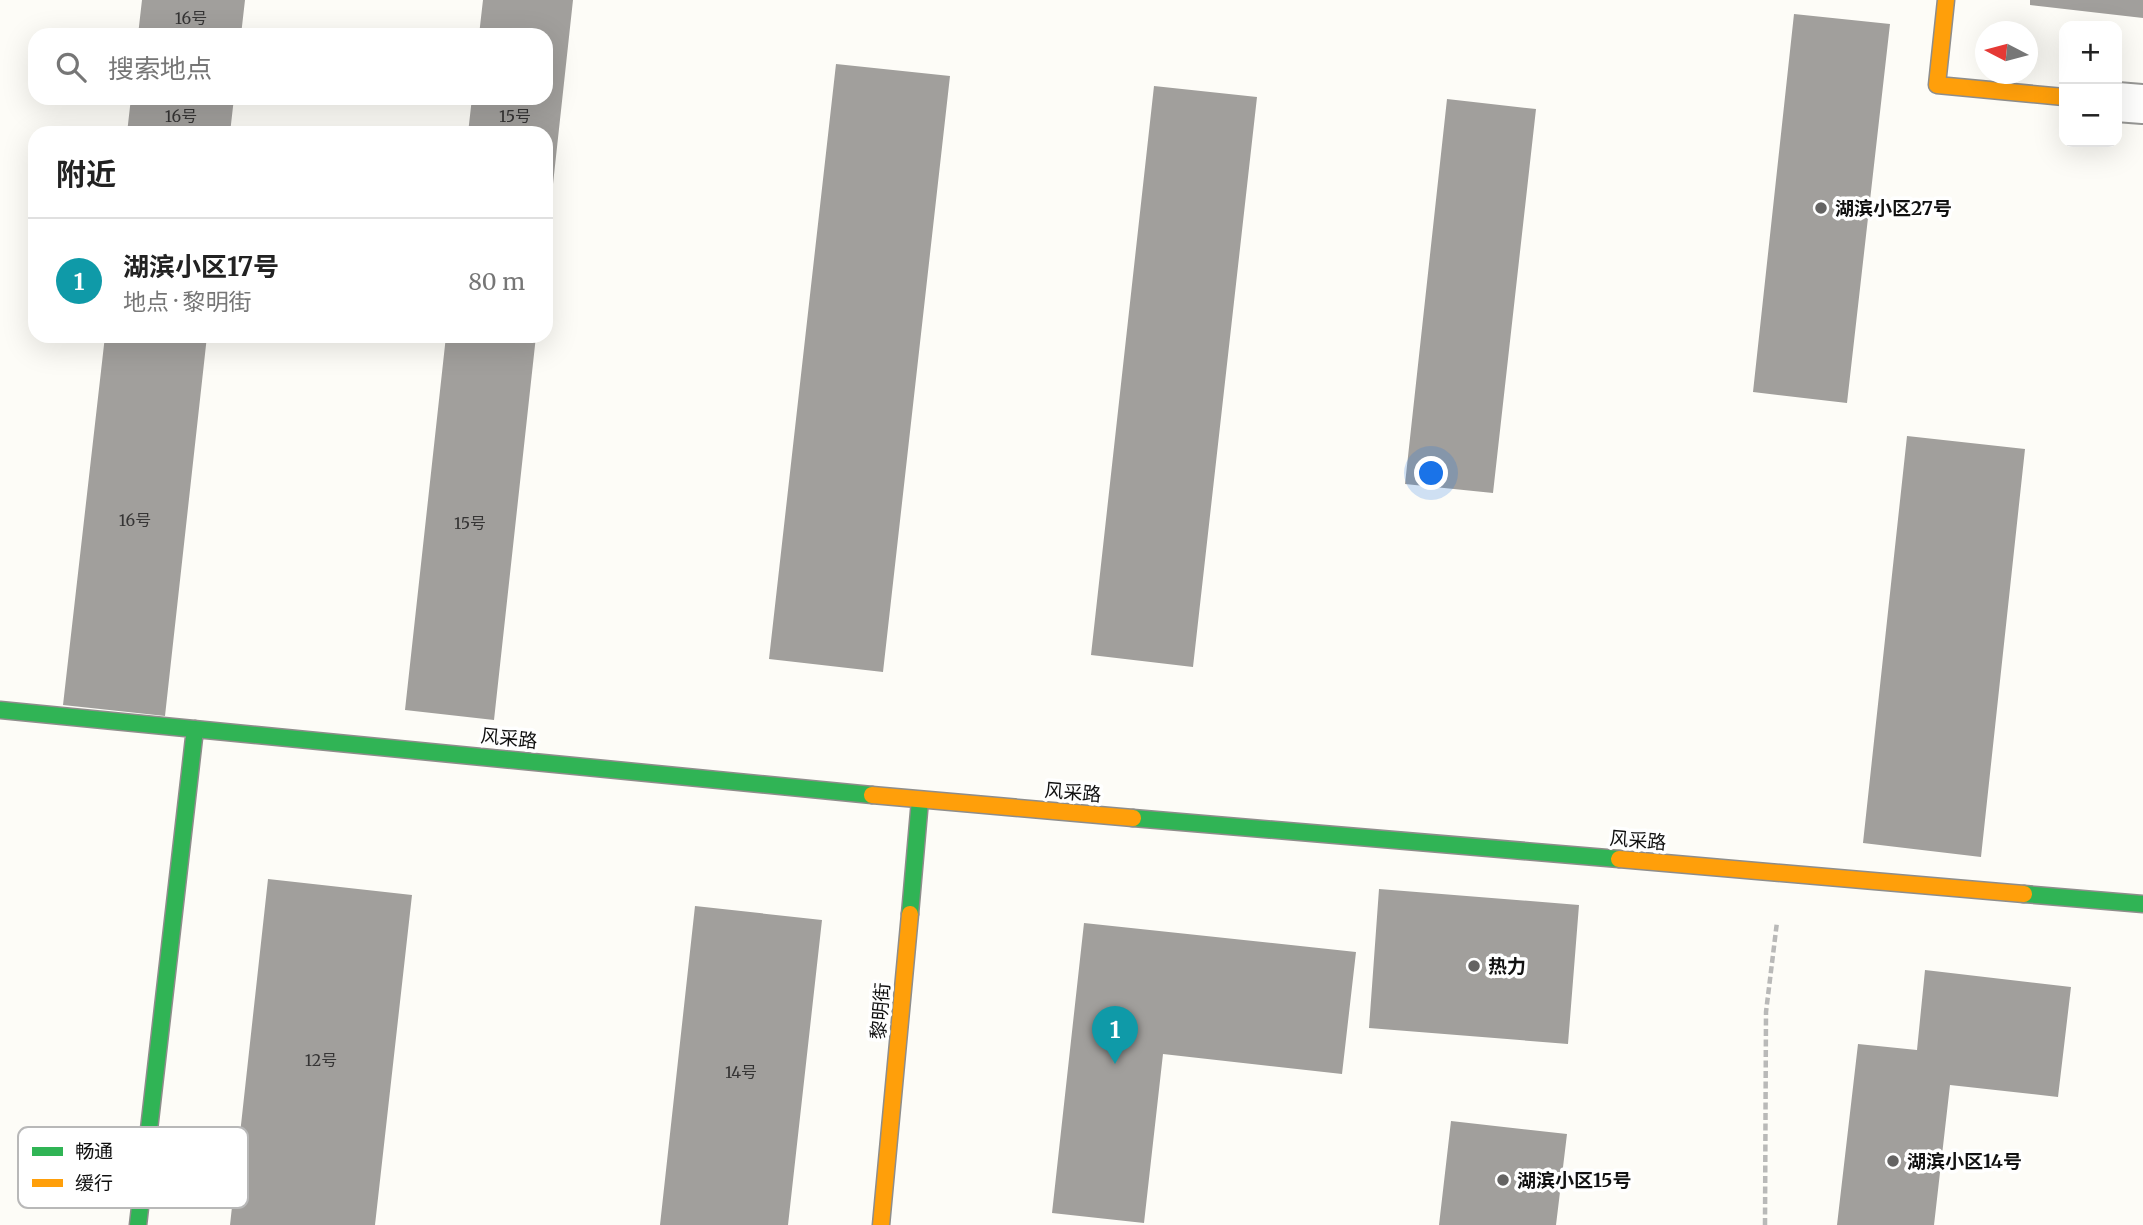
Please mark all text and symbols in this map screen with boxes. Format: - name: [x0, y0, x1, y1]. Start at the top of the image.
- house number: 16号: [175, 8, 207, 28]
- north arrow: [1975, 21, 2038, 84]
- map controls: [2059, 21, 2122, 147]
- button: +: [2059, 21, 2122, 84]
- search box: [28, 28, 553, 105]
- icon: search: [52, 48, 90, 86]
- text: 搜索地点: [108, 52, 212, 85]
- button: −: [2059, 84, 2122, 147]
- house number: 16号: [165, 106, 197, 126]
- house number: 15号: [499, 106, 531, 126]
- text: 附近: [56, 155, 116, 193]
- place label: 湖滨小区27号: [1835, 196, 1952, 220]
- marker: 湖滨小区27号: [1813, 200, 1829, 216]
- text: 湖滨小区17号: [123, 250, 279, 283]
- text: 1: [74, 267, 84, 296]
- text: 80 m: [468, 267, 525, 296]
- text: 地点 · 黎明街: [123, 287, 252, 316]
- your location: [1414, 456, 1448, 490]
- house number: 16号: [119, 510, 151, 530]
- house number: 15号: [454, 513, 486, 533]
- street label: 风采路: [479, 723, 539, 753]
- street label: 风采路: [1044, 778, 1102, 806]
- street label: 风采路: [1609, 826, 1667, 854]
- place label: 热力: [1488, 954, 1526, 978]
- marker: 热力: [1466, 958, 1482, 974]
- street label: 黎明街: [866, 982, 894, 1040]
- pin: 1: [1092, 1006, 1138, 1064]
- house number: 12号: [305, 1050, 337, 1070]
- house number: 14号: [725, 1062, 757, 1082]
- legend: [18, 1127, 248, 1208]
- text: 畅通: [75, 1139, 113, 1163]
- place label: 湖滨小区14号: [1907, 1149, 2022, 1173]
- marker: 湖滨小区14号: [1885, 1153, 1901, 1169]
- place label: 湖滨小区15号: [1517, 1168, 1631, 1192]
- text: 缓行: [75, 1171, 113, 1195]
- marker: 湖滨小区15号: [1495, 1172, 1511, 1188]

